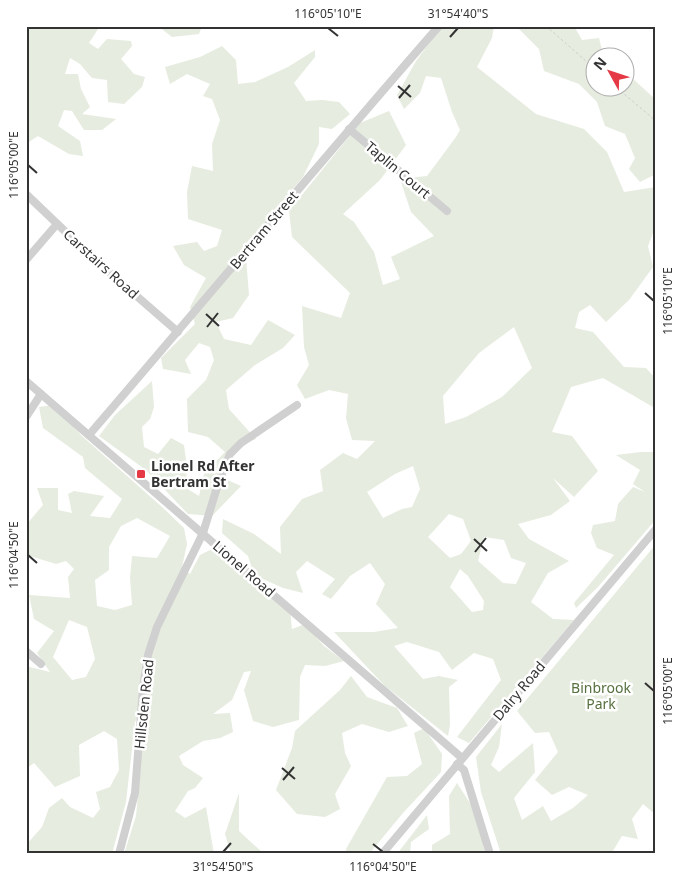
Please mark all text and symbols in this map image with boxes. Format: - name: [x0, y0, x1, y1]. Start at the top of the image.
- text: 116°05'10"E: [294, 5, 362, 22]
- text: 31°54'40"S: [428, 5, 489, 22]
- north arrow: [584, 48, 634, 98]
- text: N: [589, 53, 611, 74]
- text: 116°05'00"E: [5, 131, 22, 199]
- street label: Taplin Court: [362, 137, 435, 202]
- street label: Bertram Street: [225, 186, 302, 273]
- street label: Carstairs Road: [59, 225, 143, 303]
- text: 116°05'10"E: [659, 267, 676, 335]
- place label: Lionel Rd After Bertram St: [151, 456, 255, 491]
- marker: Lionel Rd After Bertram St: [135, 468, 147, 480]
- text: 116°04'50"E: [5, 521, 22, 589]
- street label: Lionel Road: [209, 536, 280, 601]
- street label: Dalry Road: [488, 657, 549, 724]
- text: 116°05'00"E: [659, 657, 676, 725]
- street label: Hillsden Road: [129, 658, 158, 750]
- park label: Binbrook Park: [571, 678, 631, 713]
- text: 31°54'50"S: [193, 858, 254, 875]
- text: 116°04'50"E: [349, 858, 417, 875]

